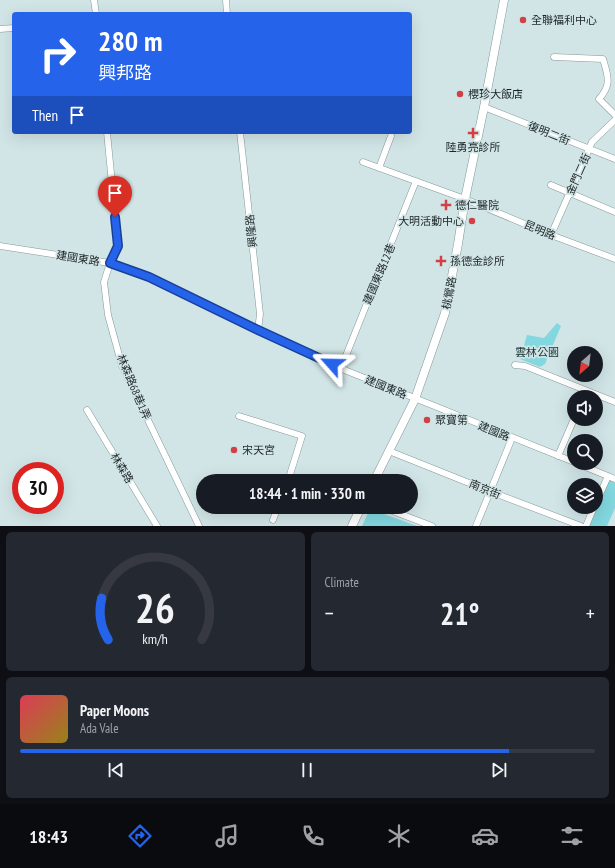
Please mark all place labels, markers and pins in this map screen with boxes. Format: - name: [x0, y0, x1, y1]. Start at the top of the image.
- place label: 全聯福利中心: [531, 13, 597, 27]
- marker: 全聯福利中心: [518, 15, 528, 25]
- place label: 櫻珍大飯店: [468, 87, 523, 101]
- marker: 櫻珍大飯店: [455, 89, 465, 99]
- marker: 陸勇亮診所: [467, 127, 479, 139]
- place label: 陸勇亮診所: [446, 140, 501, 154]
- pin: [98, 176, 132, 217]
- place label: 德仁醫院: [455, 198, 499, 212]
- marker: 德仁醫院: [440, 199, 452, 211]
- place label: 大明活動中心: [398, 214, 464, 228]
- marker: 大明活動中心: [467, 216, 477, 226]
- place label: 孫德金診所: [450, 254, 505, 268]
- marker: 孫德金診所: [435, 255, 447, 267]
- place label: 聚寶第: [435, 413, 468, 427]
- marker: 聚寶第: [422, 415, 432, 425]
- place label: 宋天宮: [242, 443, 275, 457]
- marker: 宋天宮: [229, 445, 239, 455]

